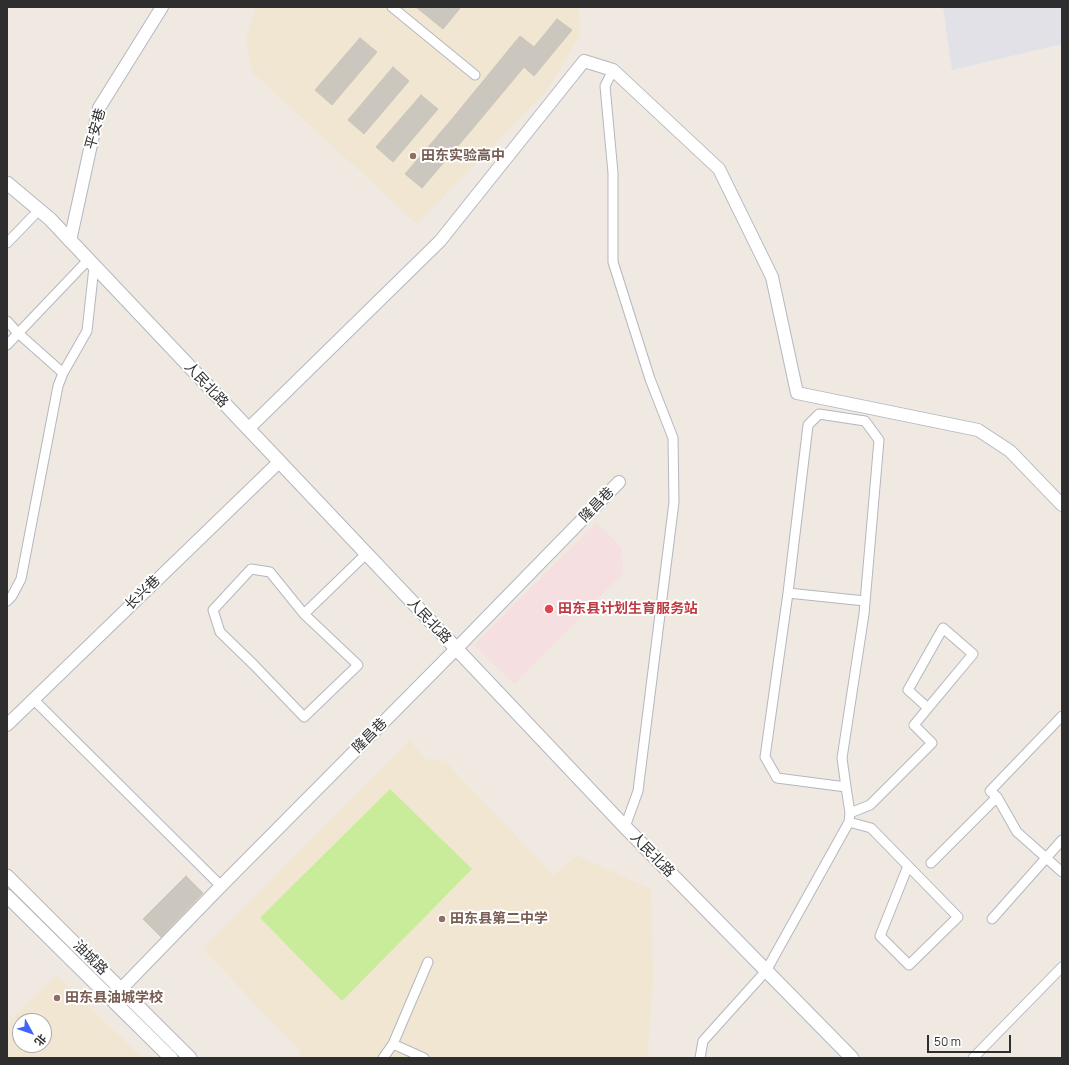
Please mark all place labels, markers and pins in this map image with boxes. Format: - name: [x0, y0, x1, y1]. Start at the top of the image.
- place label: 田东实验高中: [421, 148, 505, 164]
- marker: 田东实验高中: [408, 151, 418, 161]
- place label: 田东县计划生育服务站: [558, 601, 698, 617]
- marker: 田东县计划生育服务站: [543, 603, 555, 615]
- place label: 田东县第二中学: [450, 911, 548, 927]
- marker: 田东县第二中学: [437, 914, 447, 924]
- place label: 田东县油城学校: [65, 990, 163, 1006]
- marker: 田东县油城学校: [52, 993, 62, 1003]

